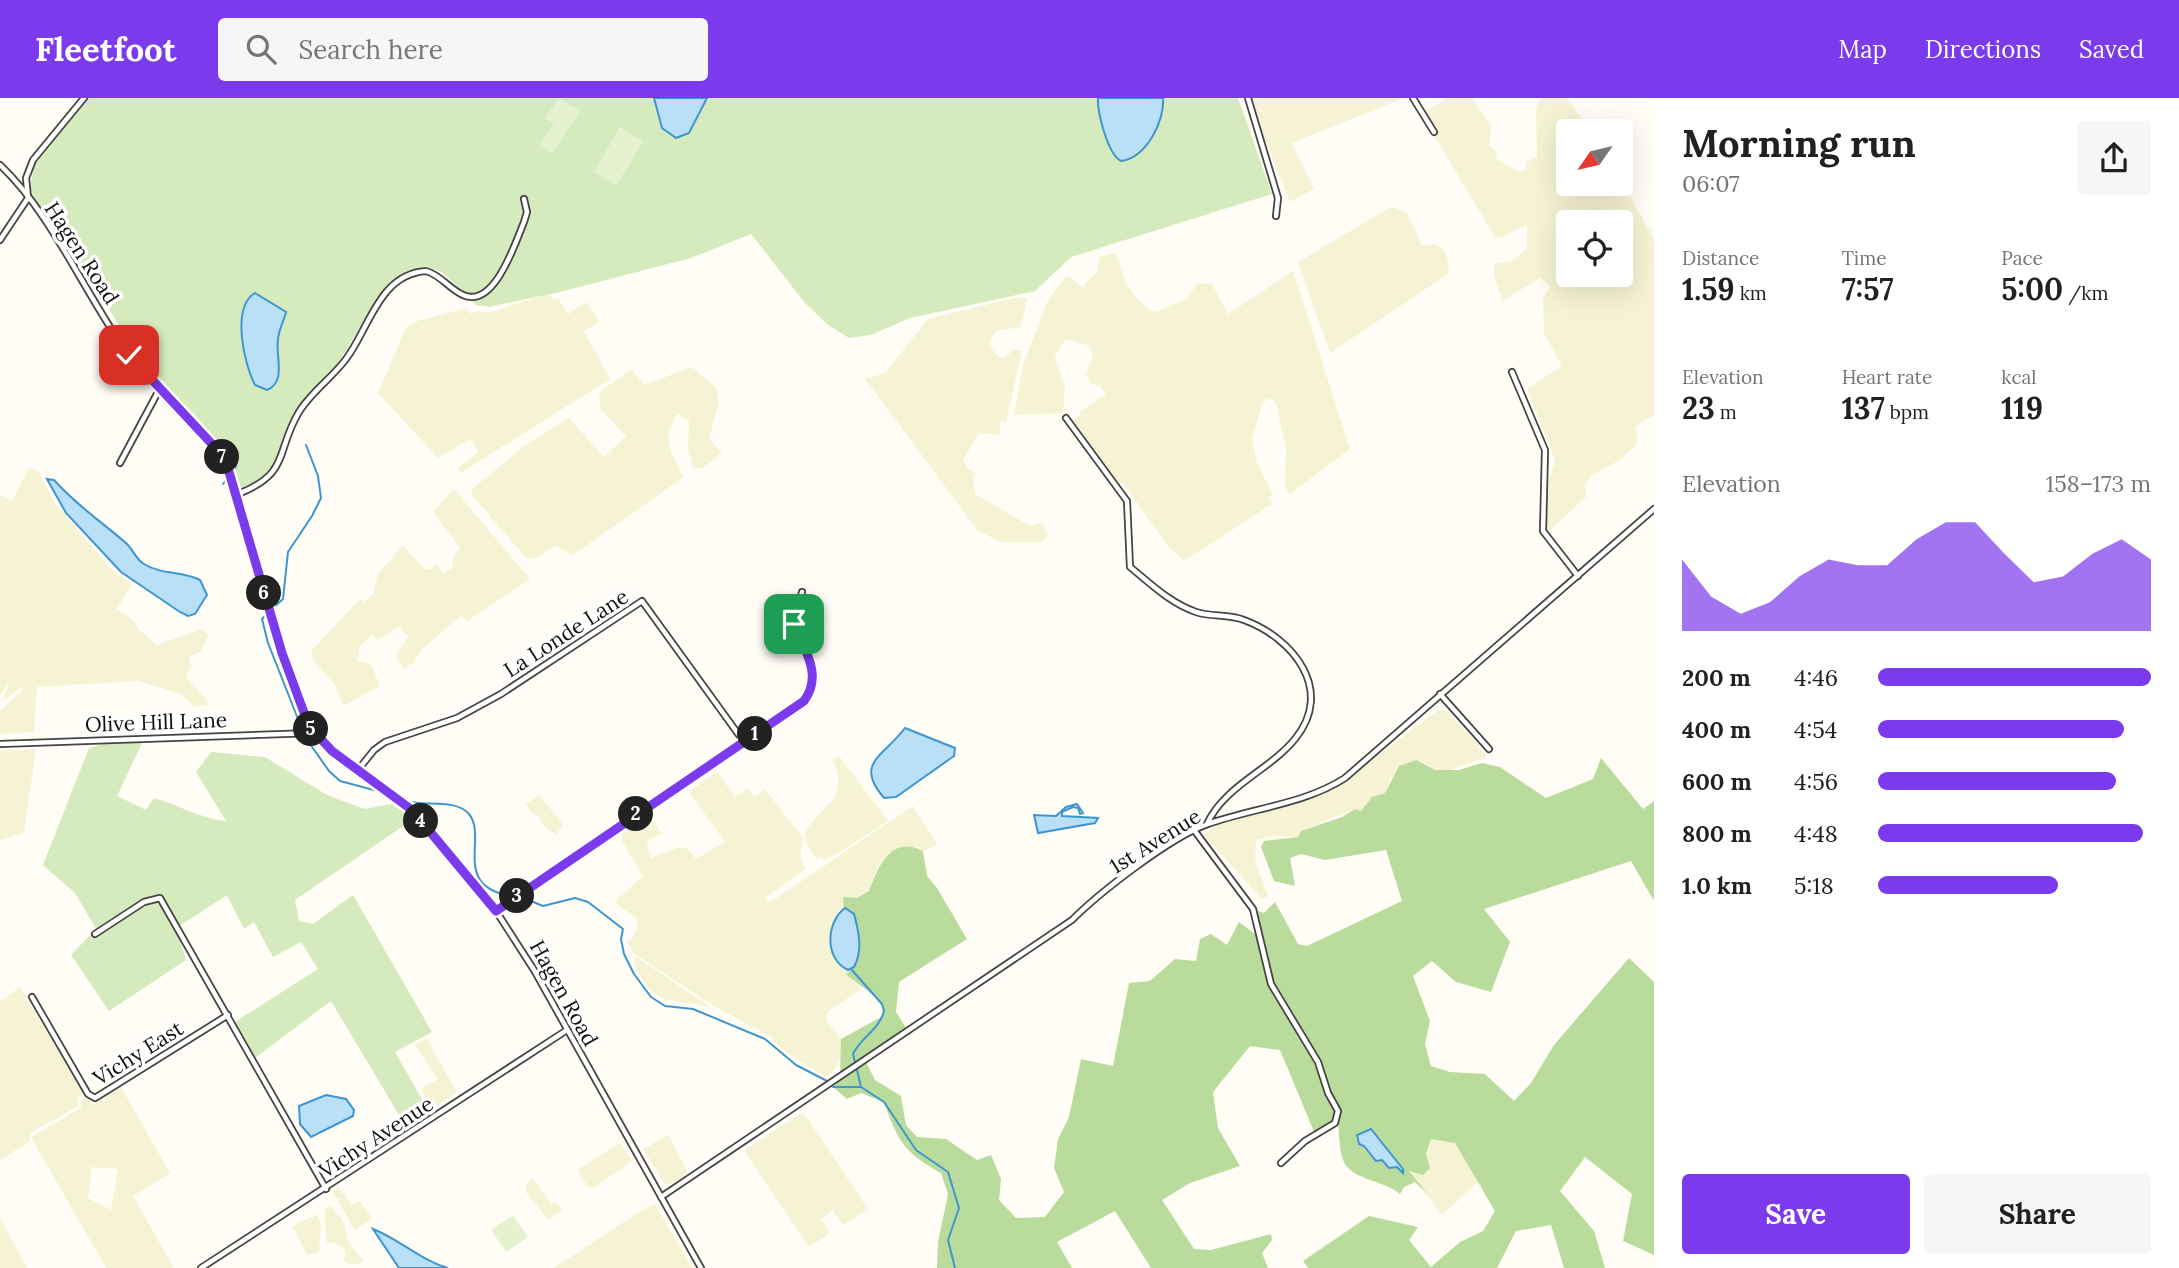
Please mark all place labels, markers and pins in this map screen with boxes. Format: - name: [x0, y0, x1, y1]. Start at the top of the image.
- pin: [99, 325, 159, 385]
- pin: 7: [204, 440, 240, 474]
- pin: 6: [246, 575, 282, 610]
- pin: [764, 594, 824, 654]
- pin: 5: [294, 712, 328, 746]
- pin: 1: [738, 716, 772, 752]
- pin: 2: [618, 796, 654, 832]
- pin: 4: [404, 804, 438, 838]
- pin: 3: [500, 878, 534, 914]

